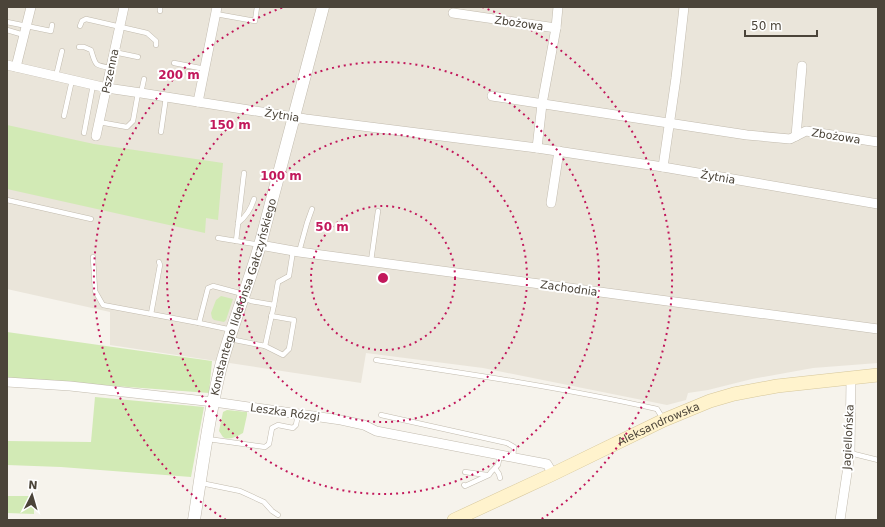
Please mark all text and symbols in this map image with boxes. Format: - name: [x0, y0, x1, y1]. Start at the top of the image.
- scale bar: [745, 12, 817, 38]
- street label: Zbożowa: [494, 14, 544, 33]
- text: 50 m: [751, 19, 782, 33]
- street label: Pszenna: [99, 48, 122, 95]
- text: 200 m: [158, 68, 200, 82]
- street label: Żytnia: [264, 106, 300, 125]
- text: 150 m: [209, 118, 251, 132]
- street label: Zbożowa: [810, 126, 861, 147]
- street label: Żytnia: [699, 168, 736, 187]
- text: 100 m: [260, 169, 302, 183]
- street label: Konstantego Ildefonsa Gałczyńskiego: [208, 197, 279, 397]
- text: 50 m: [315, 220, 349, 234]
- centre of rings: [376, 271, 390, 285]
- street label: Zachodnia: [539, 278, 598, 299]
- street label: Aleksandrowska: [615, 400, 702, 449]
- street label: Leszka Rózgi: [249, 401, 321, 424]
- street label: Jagiellońska: [840, 404, 857, 471]
- north arrow: [12, 475, 52, 515]
- text: N: [28, 479, 38, 492]

